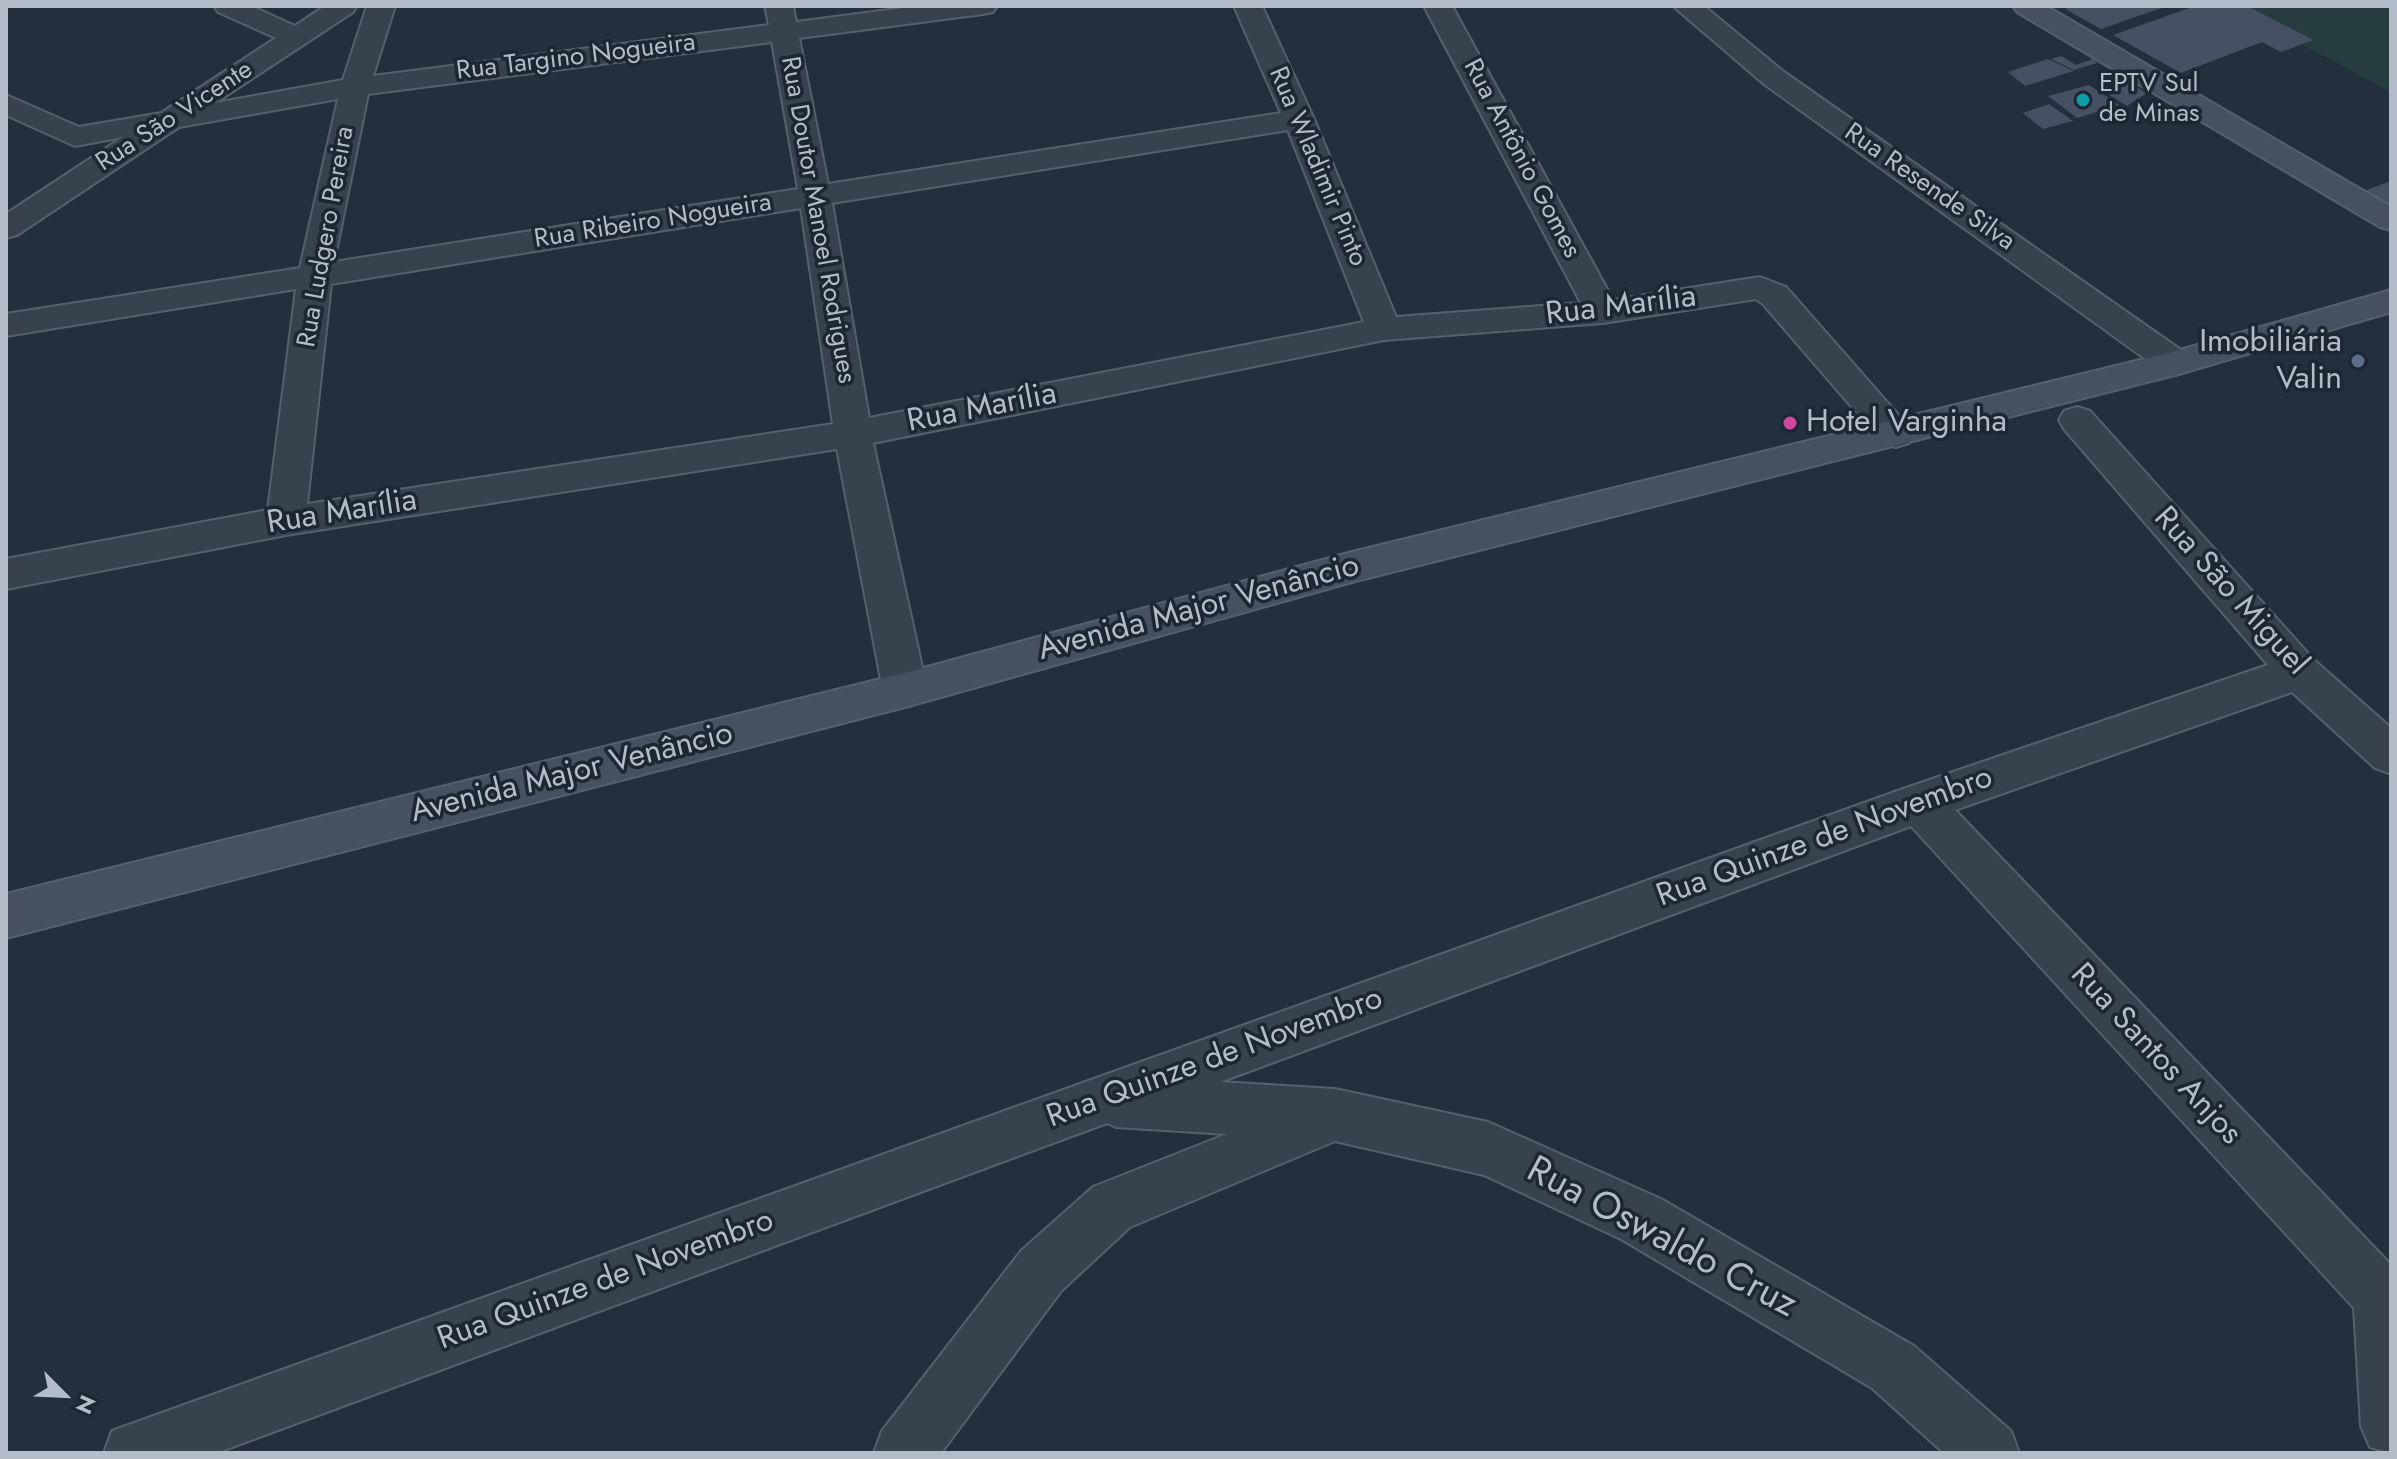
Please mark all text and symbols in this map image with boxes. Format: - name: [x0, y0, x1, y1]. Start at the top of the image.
- street label: Rua Targino Nogueira: [455, 28, 697, 88]
- street label: Rua Doutor Manoel Rodrigues: [773, 54, 861, 386]
- street label: Rua Antônio Gomes: [1455, 54, 1587, 264]
- street label: Rua São Vicente: [91, 55, 259, 179]
- street label: Rua Wladimir Pinto: [1261, 63, 1373, 271]
- place label: EPTV Sul de Minas: [2099, 69, 2199, 130]
- marker: EPTV Sul de Minas: [2074, 91, 2092, 109]
- street label: Rua Resende Silva: [1838, 118, 2020, 258]
- street label: Rua Ludgero Pereira: [292, 124, 362, 350]
- street label: Rua Ribeiro Nogueira: [532, 188, 774, 256]
- street label: Rua Marília: [1544, 279, 1698, 335]
- place label: Imobiliária Valin: [2199, 324, 2342, 399]
- marker: Imobiliária Valin: [2349, 352, 2367, 370]
- street label: Rua Marília: [904, 376, 1060, 442]
- place label: Hotel Varginha: [1806, 404, 2007, 442]
- marker: Hotel Varginha: [1781, 414, 1799, 432]
- street label: Rua Marília: [264, 482, 420, 544]
- street label: Rua São Miguel: [2144, 500, 2316, 684]
- street label: Avenida Major Venâncio: [1034, 548, 1364, 670]
- street label: Avenida Major Venâncio: [407, 715, 737, 833]
- street label: Rua Quinze de Novembro: [1652, 759, 1998, 917]
- street label: Rua Santos Anjos: [2061, 957, 2249, 1153]
- street label: Rua Quinze de Novembro: [1042, 980, 1388, 1138]
- street label: Rua Oswaldo Cruz: [1518, 1149, 1804, 1329]
- street label: Rua Quinze de Novembro: [433, 1202, 779, 1360]
- north arrow: [24, 1355, 104, 1435]
- text: N: [68, 1390, 104, 1419]

